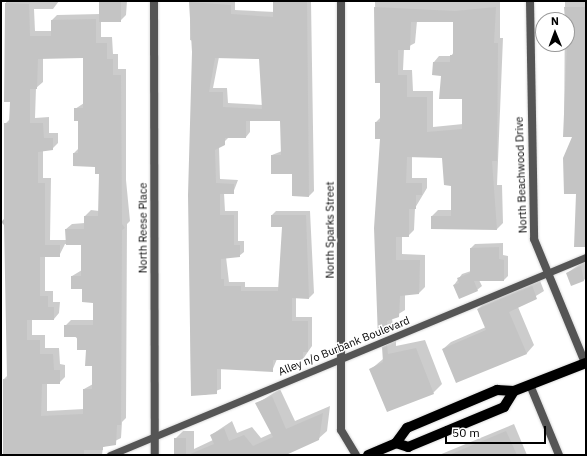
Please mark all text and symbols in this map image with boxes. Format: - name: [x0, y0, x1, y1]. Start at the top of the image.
- north arrow: [535, 12, 575, 52]
- text: N: [551, 14, 559, 28]
- street label: North Beachwood Drive: [512, 116, 530, 234]
- street label: North Sparks Street: [323, 181, 337, 279]
- street label: North Reese Place: [136, 183, 150, 273]
- street label: Alley n/o Burbank Boulevard: [276, 314, 412, 378]
- scale bar: [447, 418, 548, 444]
- text: 50 m: [452, 425, 480, 440]

